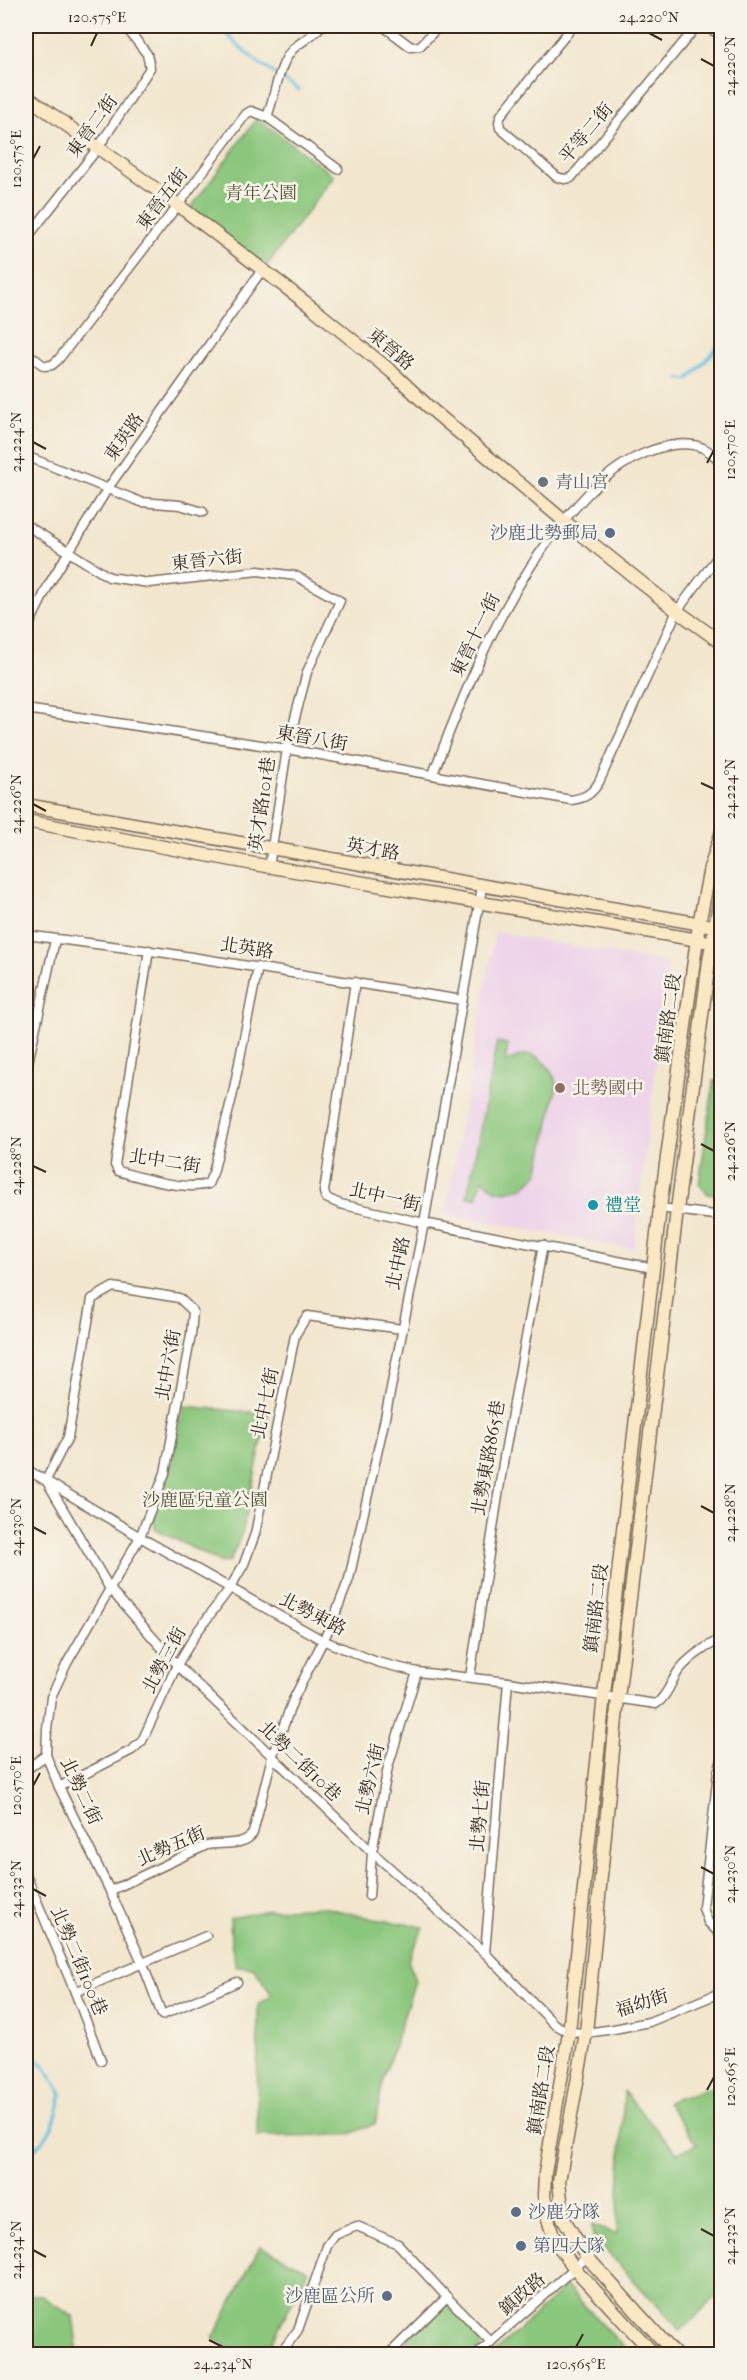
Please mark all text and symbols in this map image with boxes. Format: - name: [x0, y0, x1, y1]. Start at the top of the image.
- text: 120.575°E: [68, 8, 126, 26]
- text: 24.220°N: [619, 8, 680, 26]
- text: 24.220°N: [721, 35, 739, 96]
- street label: 東晉二街: [63, 91, 122, 162]
- street label: 平等二街: [555, 99, 618, 168]
- text: 120.575°E: [7, 130, 25, 188]
- street label: 東晉五街: [132, 164, 192, 234]
- park label: 青年公園: [225, 183, 297, 204]
- street label: 東晉路: [363, 324, 418, 375]
- street label: 東英路: [100, 409, 148, 465]
- text: 24.224°N: [7, 411, 25, 473]
- text: 120.570°E: [721, 420, 739, 480]
- place label: 青山宮: [555, 472, 609, 493]
- marker: 青山宮: [536, 475, 550, 489]
- place label: 沙鹿北勢郵局: [490, 523, 598, 544]
- marker: 沙鹿北勢郵局: [603, 526, 617, 540]
- street label: 東晉六街: [170, 546, 244, 575]
- street label: 東晉十一街: [446, 590, 505, 680]
- street label: 東晉八街: [275, 722, 349, 755]
- street label: 英才路101巷: [246, 756, 279, 852]
- text: 24.224°N: [721, 758, 739, 820]
- text: 24.226°N: [7, 773, 25, 834]
- street label: 英才路: [345, 834, 401, 865]
- street label: 北英路: [219, 934, 275, 963]
- street label: 鎮南路二段: [652, 972, 685, 1064]
- place label: 北勢國中: [572, 1078, 644, 1099]
- marker: 北勢國中: [553, 1081, 567, 1095]
- text: 24.226°N: [721, 1120, 739, 1181]
- text: 24.228°N: [7, 1136, 25, 1196]
- street label: 北中二街: [128, 1145, 202, 1177]
- street label: 北中一街: [347, 1179, 422, 1216]
- place label: 禮堂: [605, 1195, 641, 1216]
- marker: 禮堂: [586, 1198, 600, 1212]
- street label: 北中路: [383, 1235, 414, 1292]
- street label: 北中六街: [152, 1328, 185, 1402]
- street label: 北中七街: [248, 1366, 283, 1441]
- street label: 北勢東路865巷: [468, 1399, 509, 1517]
- text: 24.228°N: [721, 1483, 739, 1543]
- park label: 沙鹿區兒童公園: [142, 1490, 268, 1511]
- text: 24.230°N: [7, 1497, 25, 1556]
- street label: 鎮南路二段: [581, 1562, 612, 1654]
- street label: 北勢東路: [276, 1589, 350, 1640]
- street label: 北勢三街: [138, 1624, 191, 1697]
- street label: 北勢二街10巷: [254, 1717, 345, 1806]
- street label: 北勢六街: [352, 1742, 389, 1817]
- street label: 北勢二街: [56, 1754, 105, 1828]
- text: 120.570°E: [7, 1756, 25, 1816]
- street label: 北勢七街: [467, 1779, 494, 1853]
- street label: 北勢五街: [134, 1822, 208, 1871]
- text: 24.230°N: [721, 1844, 739, 1903]
- text: 24.232°N: [7, 1859, 25, 1918]
- street label: 北勢二街100巷: [46, 1904, 111, 2019]
- street label: 福幼街: [613, 1986, 671, 2021]
- street label: 鎮南路二段: [524, 2044, 559, 2136]
- text: 120.565°E: [721, 2047, 739, 2107]
- place label: 沙鹿分隊: [528, 2202, 600, 2223]
- marker: 沙鹿分隊: [509, 2205, 523, 2219]
- text: 24.232°N: [721, 2206, 739, 2265]
- text: 24.234°N: [7, 2220, 25, 2280]
- place label: 第四大隊: [533, 2236, 605, 2257]
- marker: 第四大隊: [514, 2239, 528, 2253]
- street label: 鎮政路: [495, 2269, 550, 2320]
- place label: 沙鹿區公所: [285, 2286, 375, 2307]
- marker: 沙鹿區公所: [380, 2289, 394, 2303]
- text: 24.234°N: [193, 2355, 253, 2373]
- text: 120.565°E: [546, 2355, 606, 2373]

